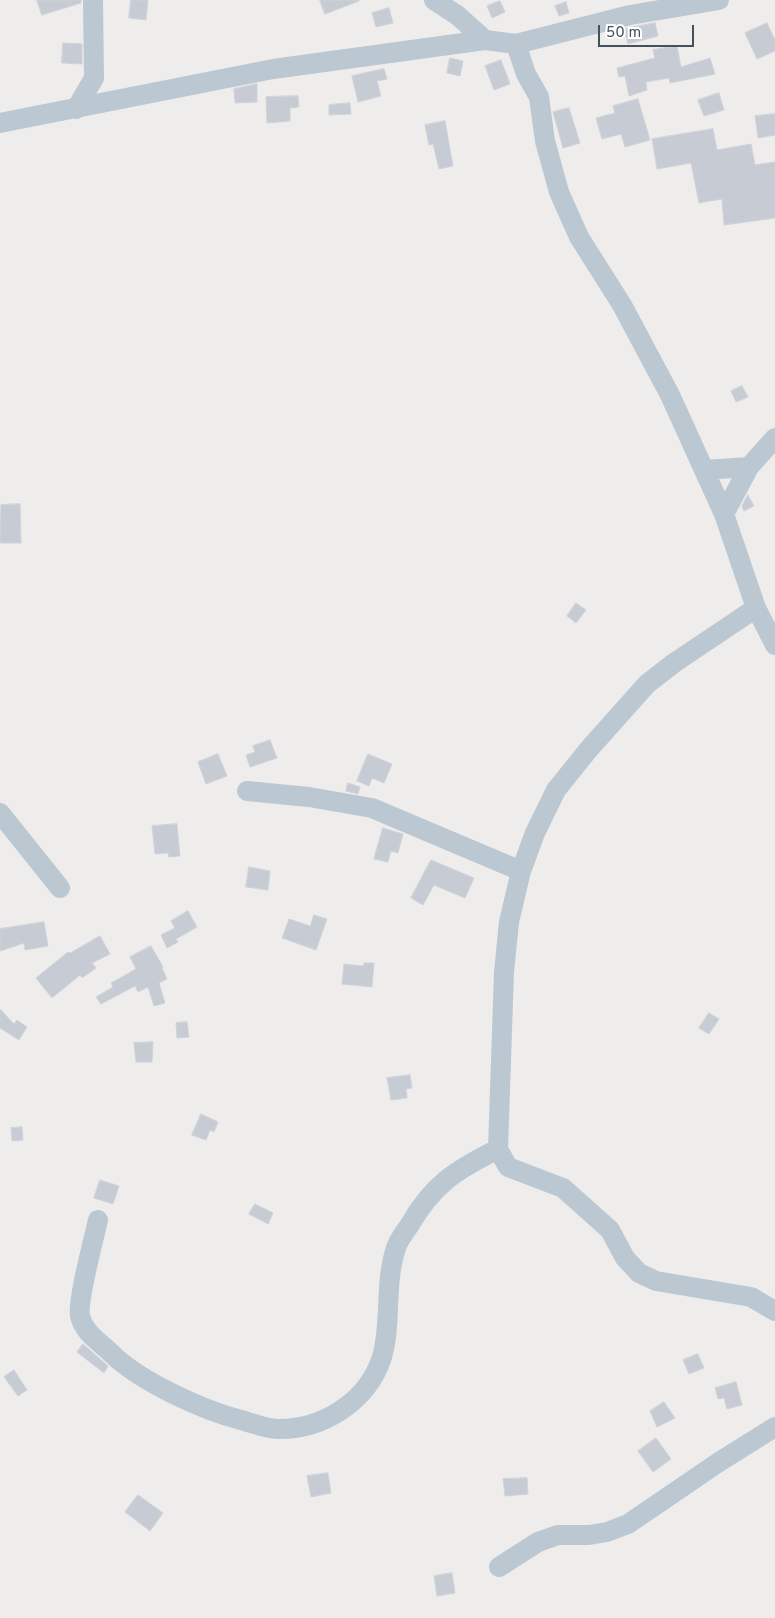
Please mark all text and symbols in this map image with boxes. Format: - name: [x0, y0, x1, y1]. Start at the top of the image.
- scale bar: [600, 15, 696, 47]
- text: 50 m: [606, 24, 641, 43]

